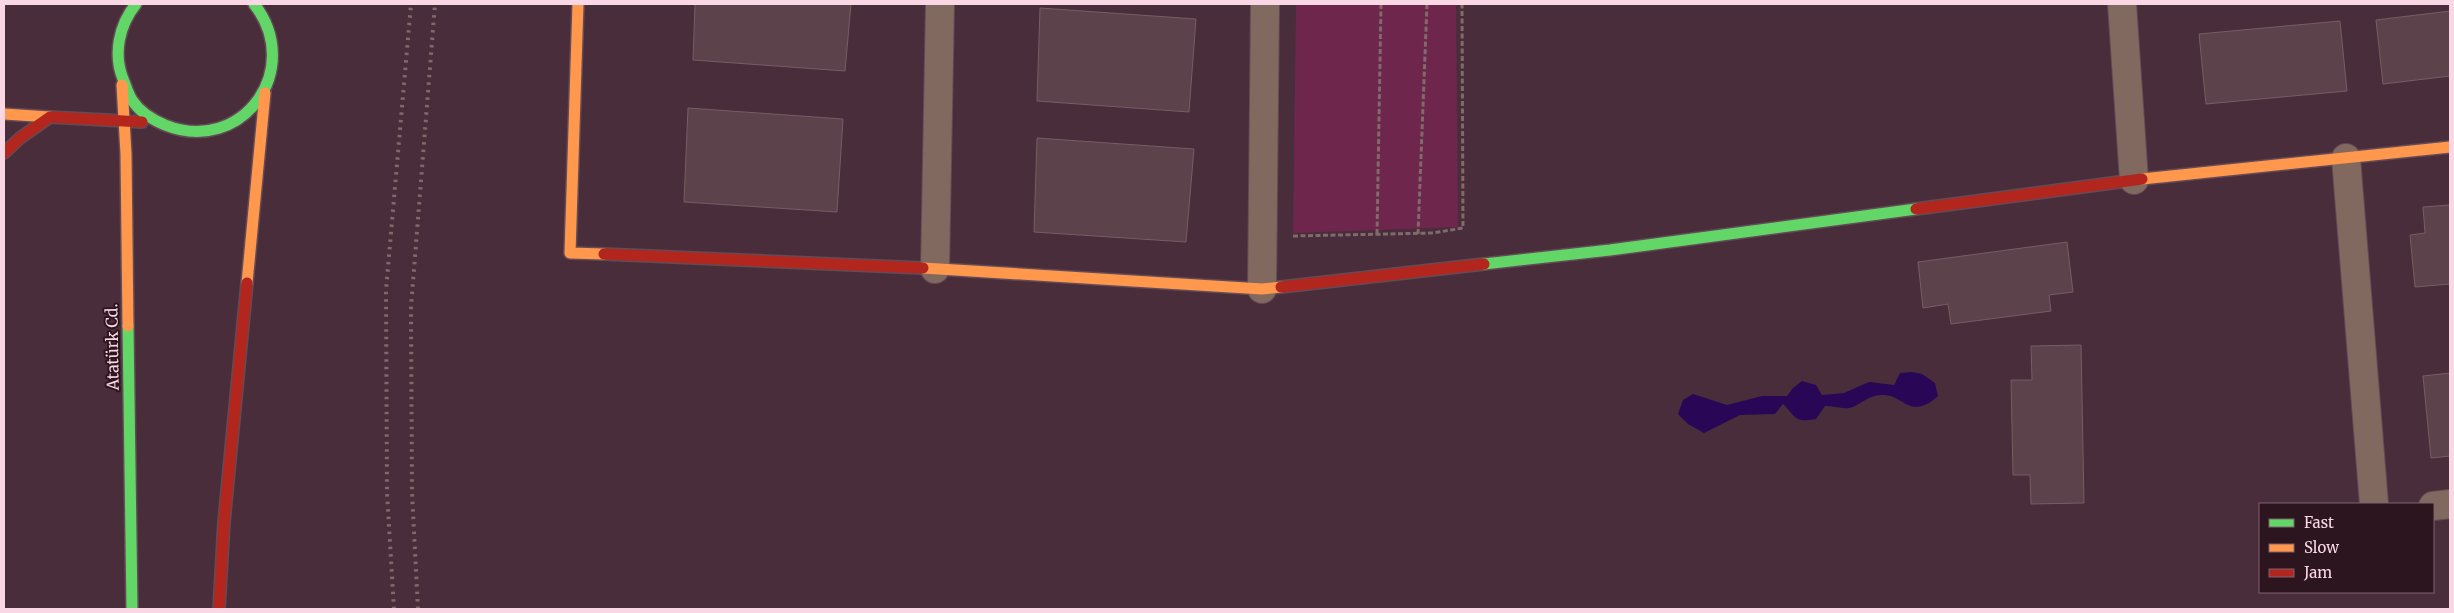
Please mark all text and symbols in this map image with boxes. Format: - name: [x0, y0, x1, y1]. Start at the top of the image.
- street label: Atatürk Cd.: [101, 303, 123, 392]
- legend: [2259, 503, 2434, 593]
- text: Fast: [2304, 513, 2334, 532]
- text: Slow: [2304, 538, 2339, 557]
- text: Jam: [2303, 563, 2332, 582]

